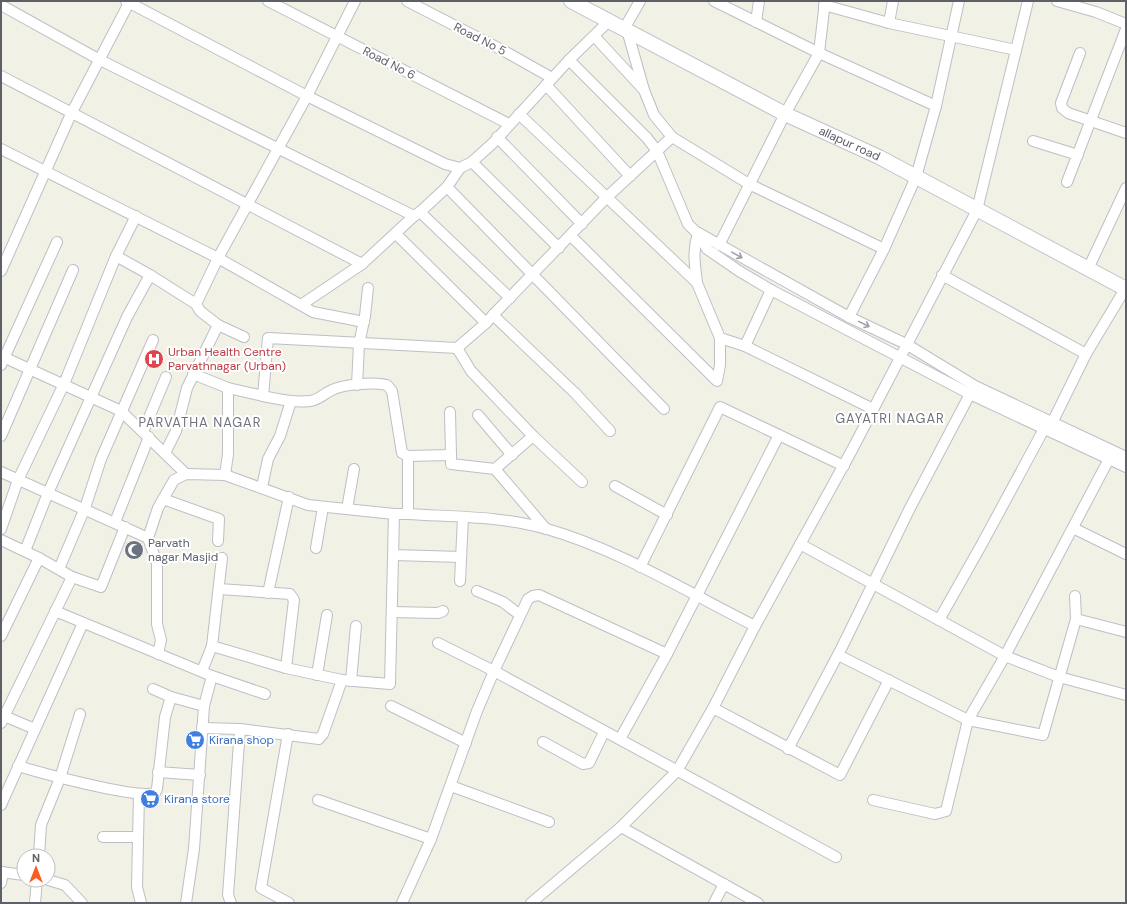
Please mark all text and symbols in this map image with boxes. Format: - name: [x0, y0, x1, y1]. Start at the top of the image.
- street label: Road No 5: [451, 19, 509, 59]
- street label: Road No 6: [360, 43, 418, 83]
- street label: allapur road: [816, 123, 883, 165]
- one-way arrow: [731, 252, 743, 259]
- one-way arrow: [857, 321, 869, 328]
- place label: Urban Health Centre Parvathnagar (Urban): [168, 344, 286, 374]
- hospital icon: Urban Health Centre Parvathnagar (Urban): [143, 348, 165, 370]
- district label: GAYATRI NAGAR: [835, 410, 945, 427]
- district label: PARVATHA NAGAR: [139, 414, 261, 431]
- place label: Parvath nagar Masjid: [148, 535, 218, 565]
- mosque icon: Parvath nagar Masjid: [123, 539, 145, 561]
- supermarket icon: Kirana shop: [184, 729, 206, 751]
- place label: Kirana shop: [209, 732, 274, 748]
- supermarket icon: Kirana store: [139, 788, 161, 810]
- place label: Kirana store: [164, 791, 230, 807]
- north arrow: [16, 848, 56, 888]
- text: N: [32, 851, 40, 865]

